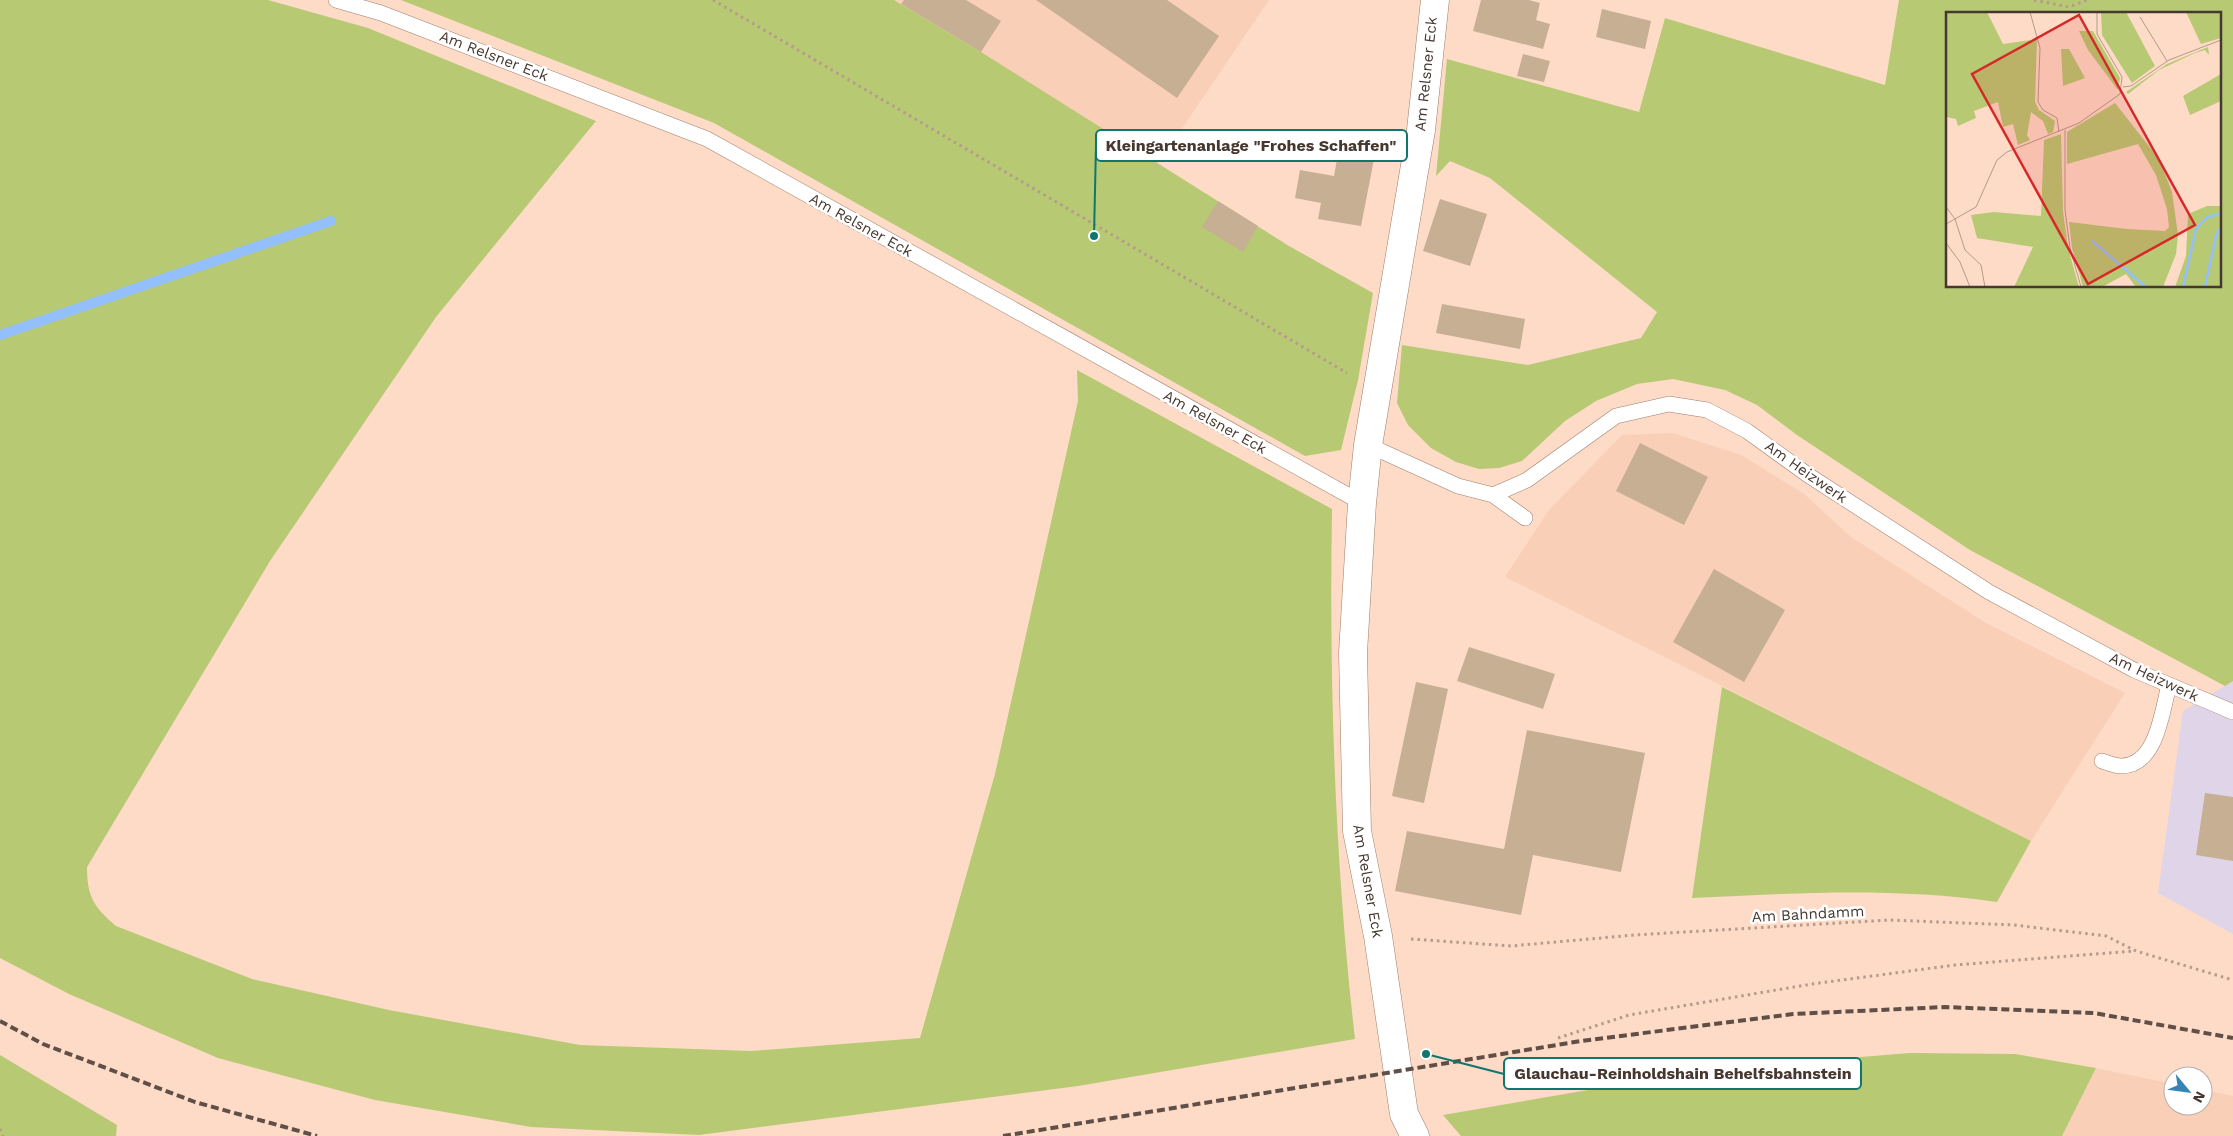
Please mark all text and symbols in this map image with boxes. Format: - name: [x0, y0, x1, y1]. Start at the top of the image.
- inset map: [1946, 12, 2220, 288]
- street label: Am Relsner Eck: [1411, 15, 1441, 132]
- street label: Am Relsner Eck: [437, 27, 551, 85]
- callout: Kleingartenanlage "Frohes Schaffen": [1096, 130, 1407, 161]
- text: Kleingartenanlage "Frohes Schaffen": [1106, 136, 1396, 155]
- street label: Am Relsner Eck: [806, 189, 916, 261]
- street label: Am Relsner Eck: [1160, 386, 1270, 458]
- street label: Am Heizwerk: [1761, 437, 1851, 507]
- street label: Am Heizwerk: [2106, 648, 2202, 706]
- street label: Am Relsner Eck: [1349, 823, 1387, 940]
- street label: Am Bahndamm: [1751, 902, 1865, 926]
- callout: Glauchau-Reinholdshain Behelfsbahnstein: [1504, 1058, 1861, 1089]
- text: Glauchau-Reinholdshain Behelfsbahnstein: [1514, 1064, 1852, 1083]
- north arrow: [2163, 1066, 2213, 1116]
- text: N: [2190, 1089, 2209, 1106]

